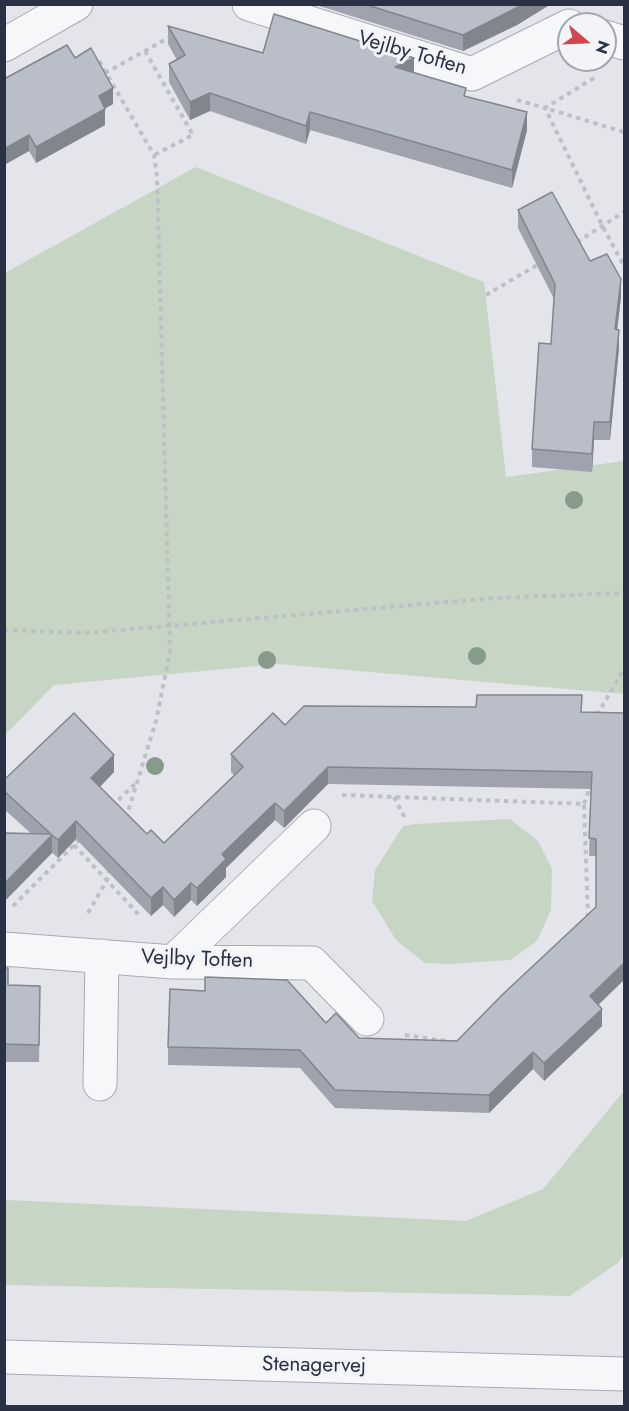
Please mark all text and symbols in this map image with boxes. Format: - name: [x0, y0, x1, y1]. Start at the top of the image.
- north arrow: [557, 12, 617, 72]
- street label: Vejlby Toften: [355, 26, 469, 82]
- text: N: [590, 38, 616, 57]
- street label: Vejlby Toften: [140, 945, 254, 975]
- street label: Stenagervej: [262, 1352, 366, 1380]

